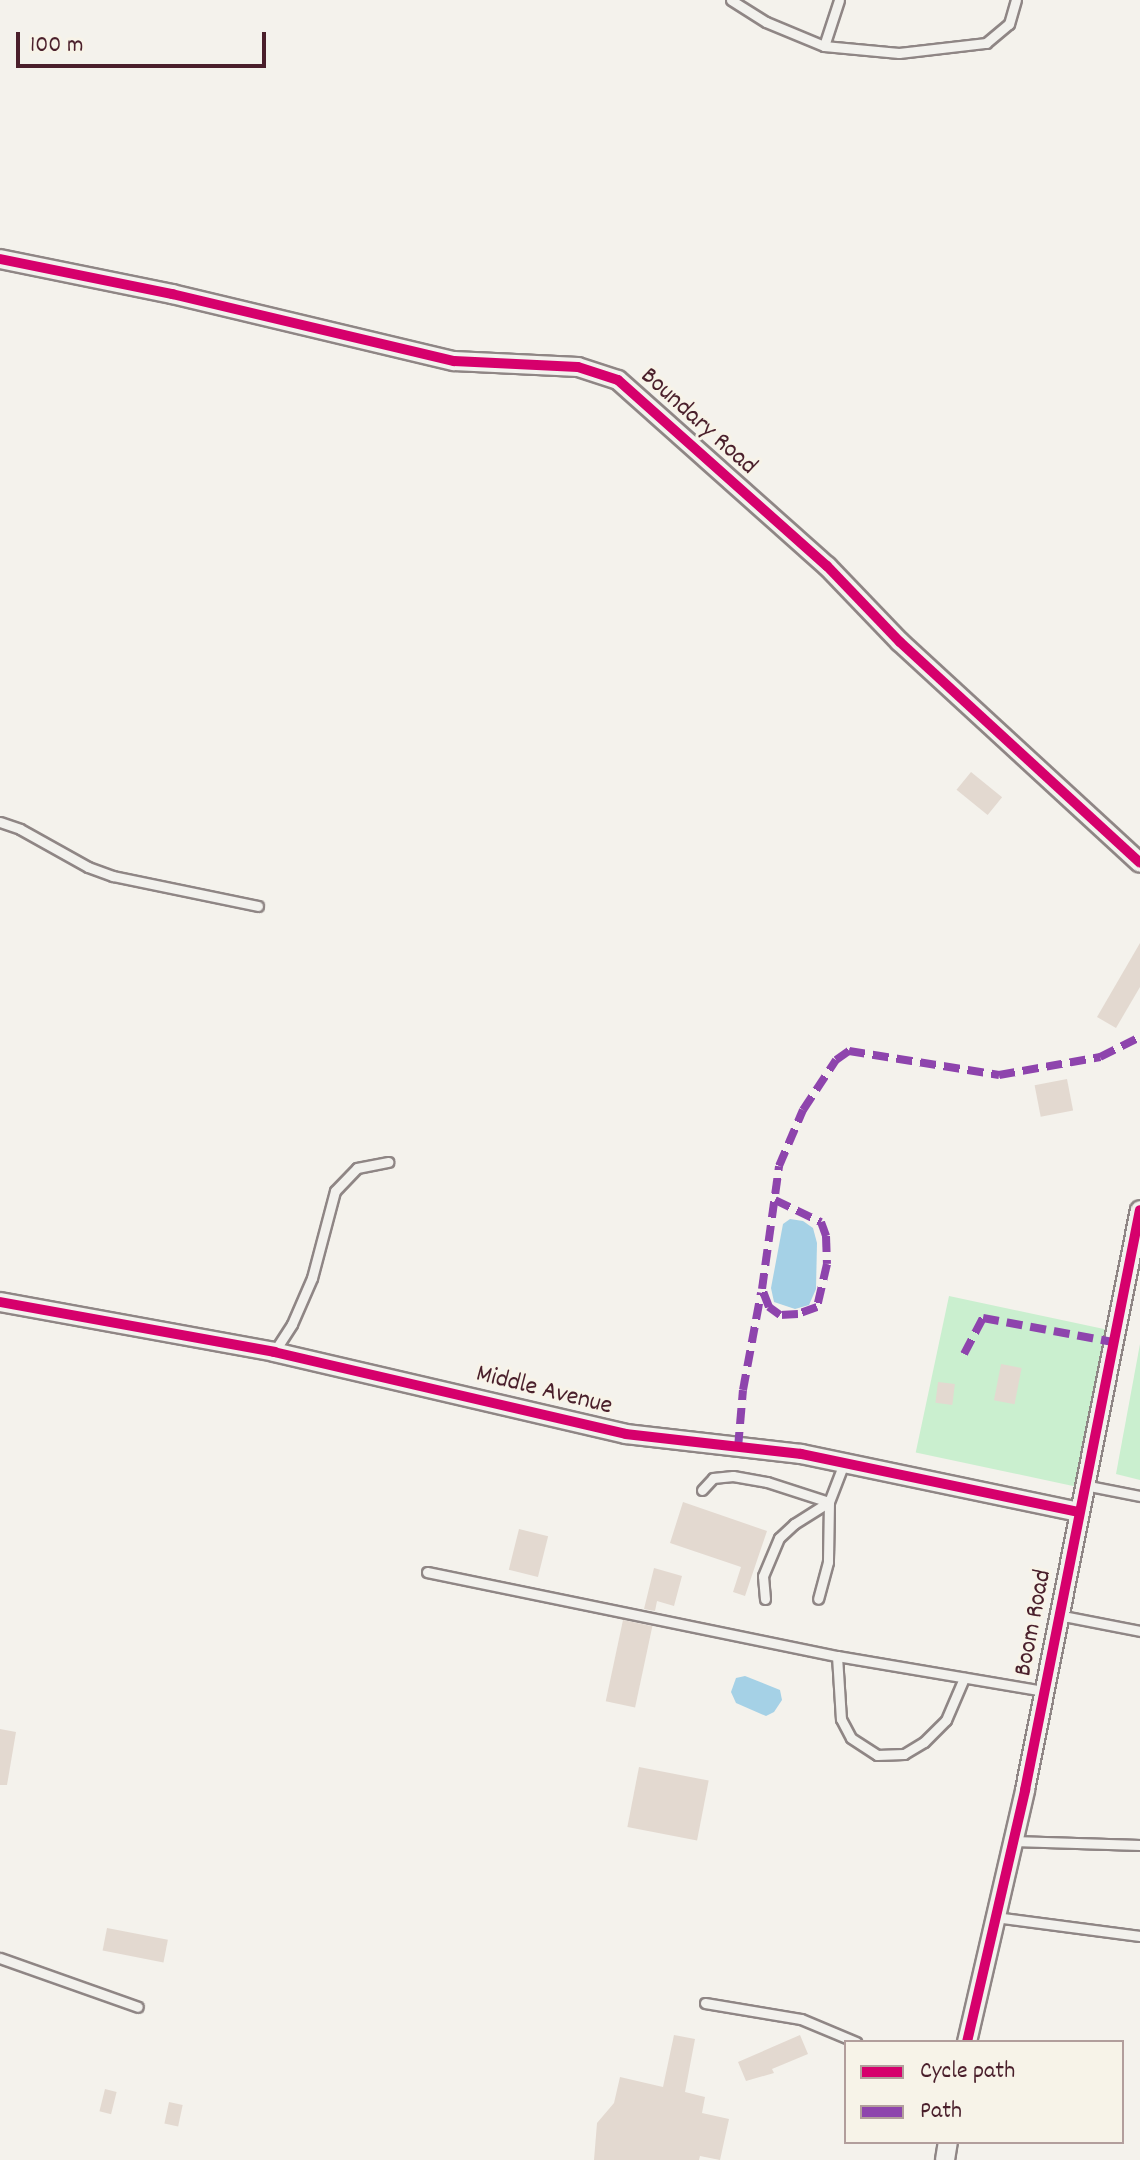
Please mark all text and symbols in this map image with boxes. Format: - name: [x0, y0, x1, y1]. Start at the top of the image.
- scale bar: [20, 16, 270, 66]
- text: 100 m: [30, 29, 83, 63]
- street label: Boundary Road: [633, 361, 763, 483]
- street label: Middle Avenue: [473, 1359, 615, 1423]
- street label: Boom Road: [1008, 1567, 1060, 1679]
- legend: [844, 2040, 1124, 2144]
- text: Cycle path: [920, 2055, 1015, 2089]
- text: Path: [920, 2095, 962, 2129]

